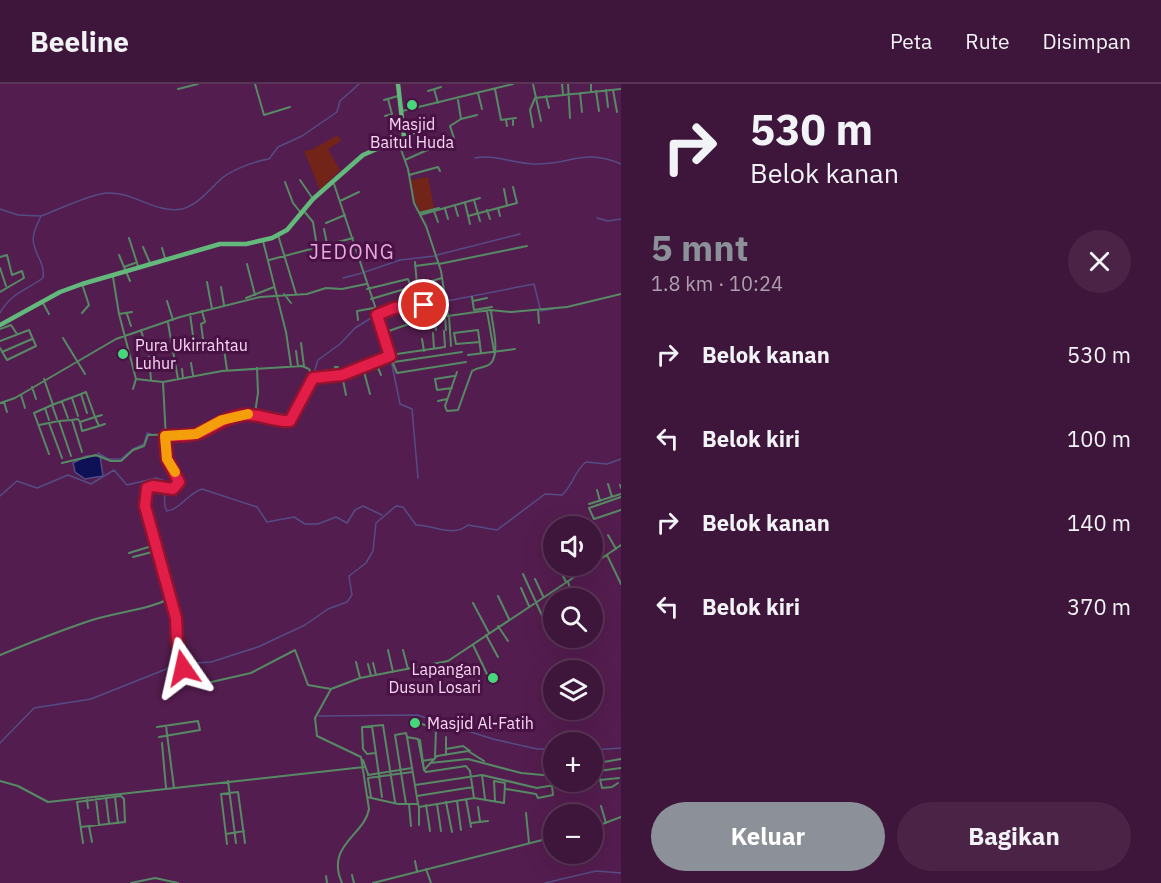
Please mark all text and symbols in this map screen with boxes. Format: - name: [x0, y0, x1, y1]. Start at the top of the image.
- text: Beeline: [30, 23, 129, 60]
- text: Peta: [890, 27, 932, 55]
- text: Rute: [965, 27, 1010, 55]
- text: Disimpan: [1043, 27, 1131, 55]
- marker: Masjid Baitul Huda: [405, 98, 419, 112]
- text: 530 m: [750, 102, 873, 157]
- icon: right: [651, 108, 729, 186]
- place label: Masjid Baitul Huda: [370, 114, 454, 152]
- text: Belok kanan: [750, 155, 899, 190]
- text: 5 mnt: [651, 224, 749, 271]
- button: close: [1068, 230, 1131, 293]
- district label: JEDONG: [309, 238, 395, 265]
- text: 1.8 km · 10:24: [651, 270, 783, 297]
- pin: [398, 279, 449, 330]
- icon: arrive: [407, 288, 440, 321]
- place label: Pura Ukirrahtau Luhur: [135, 335, 248, 373]
- icon: right: [651, 338, 684, 371]
- text: Belok kanan: [702, 340, 830, 369]
- text: 530 m: [1067, 340, 1131, 369]
- marker: Pura Ukirrahtau Luhur: [116, 347, 130, 361]
- icon: left: [651, 422, 684, 455]
- text: Belok kiri: [702, 424, 800, 453]
- text: 100 m: [1067, 424, 1131, 453]
- icon: right: [651, 506, 684, 539]
- text: Belok kanan: [702, 508, 830, 537]
- text: 140 m: [1067, 508, 1131, 537]
- map controls: [543, 516, 603, 864]
- button: sound: [543, 516, 603, 576]
- button: search: [543, 588, 603, 648]
- icon: left: [651, 590, 684, 623]
- text: Belok kiri: [702, 592, 800, 621]
- text: 370 m: [1067, 592, 1131, 621]
- position arrow: [151, 636, 215, 700]
- place label: Lapangan Dusun Losari: [388, 659, 481, 697]
- button: layers: [543, 660, 603, 720]
- marker: Lapangan Dusun Losari: [486, 671, 500, 685]
- place label: Masjid Al-Fatih: [427, 713, 534, 733]
- marker: Masjid Al-Fatih: [408, 716, 422, 730]
- button: +: [543, 732, 603, 792]
- button: Keluar: [651, 802, 885, 871]
- button: Bagikan: [897, 802, 1131, 871]
- button: −: [543, 804, 603, 864]

